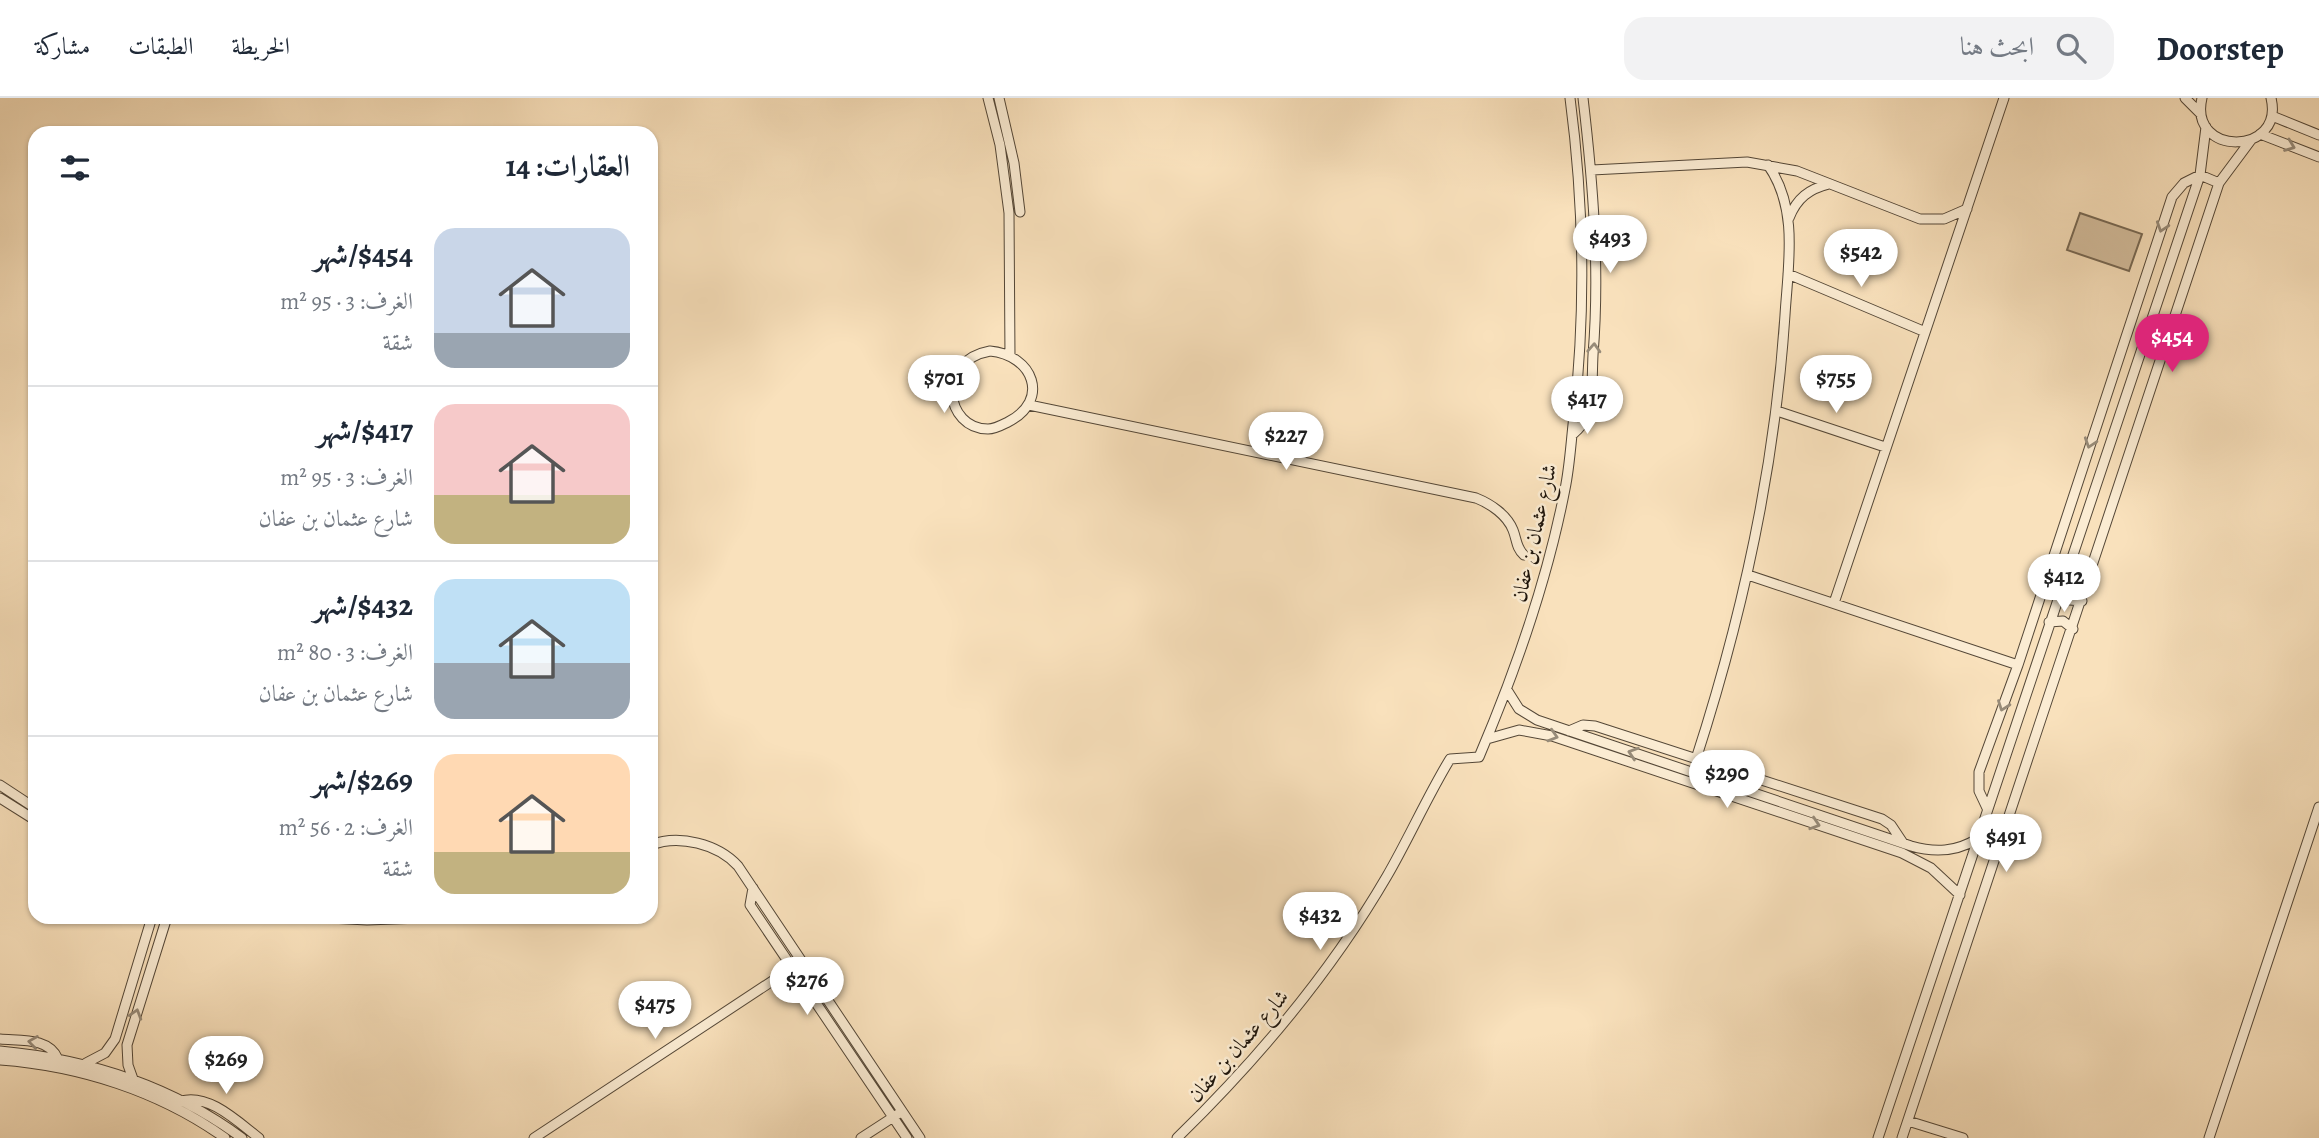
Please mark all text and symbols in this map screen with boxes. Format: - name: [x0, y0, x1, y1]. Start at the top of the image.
- search box: [1624, 17, 2114, 80]
- text: Doorstep: [2156, 26, 2284, 71]
- text: ابحث هنا: [1960, 29, 2034, 64]
- icon: search: [2052, 29, 2090, 67]
- text: مشاركة: [35, 30, 90, 62]
- text: الطبقات: [128, 30, 194, 62]
- text: الخريطة: [232, 30, 290, 62]
- one-way arrow: [2283, 137, 2295, 151]
- text: العقارات: 14: [506, 146, 630, 186]
- icon: filters: [56, 149, 94, 187]
- pin: $493: [1569, 216, 1651, 275]
- one-way arrow: [2156, 220, 2170, 233]
- text: $493: [1589, 222, 1631, 253]
- pin: $542: [1820, 230, 1902, 289]
- text: $454/شهر: [314, 234, 413, 274]
- text: $542: [1840, 236, 1882, 267]
- icon: home: [490, 256, 574, 340]
- text: الغرف: 3 · 95 m²: [280, 286, 413, 317]
- pin: $454: [2131, 314, 2213, 374]
- text: $454: [2151, 321, 2193, 352]
- text: شقة: [383, 327, 413, 358]
- one-way arrow: [1586, 343, 1601, 354]
- pin: $701: [903, 356, 985, 415]
- pin: $755: [1795, 356, 1877, 415]
- text: $701: [924, 362, 964, 393]
- text: $755: [1816, 362, 1856, 393]
- pin: $417: [1546, 376, 1628, 436]
- text: $417: [1567, 383, 1607, 414]
- text: $417/شهر: [317, 410, 413, 450]
- pin: $227: [1245, 412, 1327, 472]
- text: $227: [1265, 419, 1307, 450]
- icon: home: [490, 432, 574, 516]
- one-way arrow: [2084, 436, 2098, 449]
- street label: شارع عثمان بن عفان: [1504, 461, 1567, 606]
- text: الغرف: 3 · 95 m²: [280, 462, 413, 493]
- text: شارع عثمان بن عفان: [258, 503, 413, 534]
- pin: $412: [2023, 554, 2105, 614]
- text: $412: [2044, 561, 2084, 592]
- text: $432/شهر: [313, 585, 413, 625]
- icon: home: [490, 607, 574, 691]
- text: الغرف: 3 · 80 m²: [277, 637, 413, 668]
- text: شارع عثمان بن عفان: [258, 678, 413, 709]
- one-way arrow: [1997, 699, 2011, 711]
- one-way arrow: [1546, 728, 1558, 743]
- one-way arrow: [1627, 746, 1639, 761]
- pin: $290: [1686, 750, 1768, 810]
- text: $290: [1705, 757, 1749, 788]
- text: $269/شهر: [312, 760, 413, 800]
- icon: home: [490, 782, 574, 866]
- text: الغرف: 2 · 56 m²: [279, 812, 413, 843]
- pin: $491: [1965, 814, 2047, 874]
- one-way arrow: [1808, 816, 1820, 830]
- text: $491: [1986, 821, 2026, 852]
- text: شقة: [383, 853, 413, 884]
- pin: $432: [1279, 892, 1361, 952]
- text: $432: [1299, 899, 1341, 930]
- pin: $276: [766, 958, 848, 1017]
- text: $276: [786, 964, 828, 995]
- pin: $475: [614, 982, 696, 1041]
- street label: شارع عثمان بن عفان: [1181, 984, 1298, 1111]
- text: $475: [634, 988, 676, 1019]
- one-way arrow: [128, 1008, 143, 1020]
- one-way arrow: [27, 1035, 39, 1050]
- pin: $269: [185, 1037, 267, 1096]
- text: $269: [204, 1043, 248, 1074]

